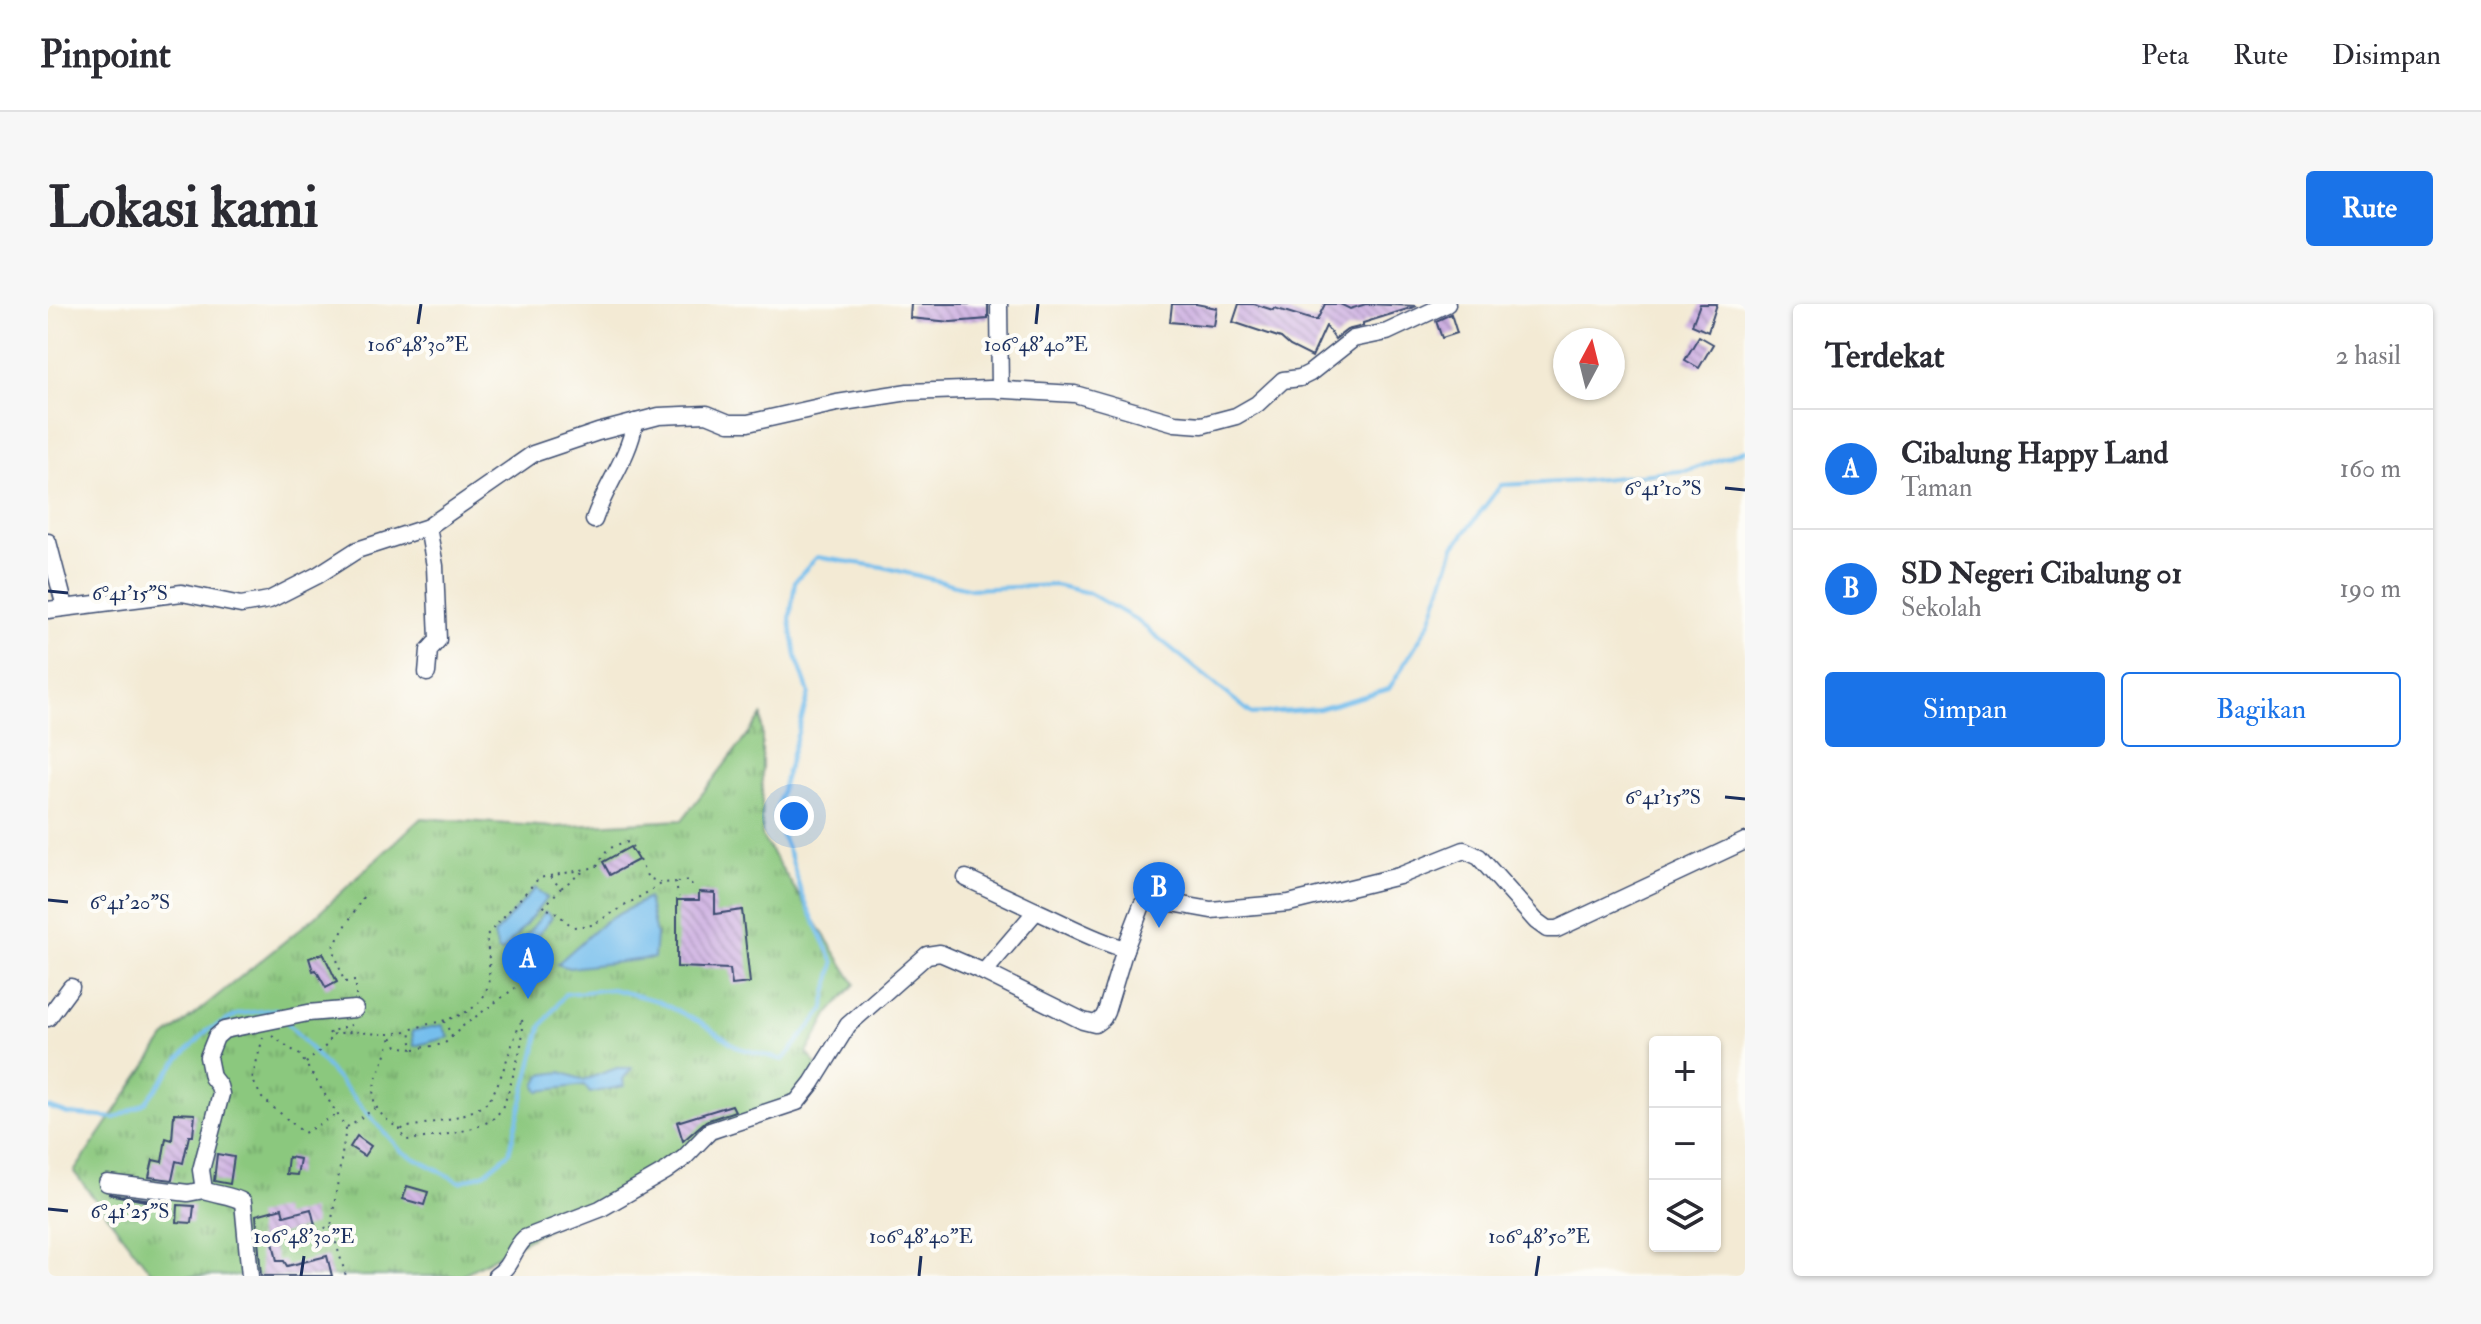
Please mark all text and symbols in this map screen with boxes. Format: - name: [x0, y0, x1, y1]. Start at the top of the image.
- text: Pinpoint: [40, 31, 171, 79]
- text: Peta: [2141, 38, 2189, 73]
- text: Rute: [2233, 38, 2288, 73]
- text: Disimpan: [2332, 38, 2441, 73]
- button: Rute: [2306, 171, 2433, 246]
- text: Lokasi kami: [48, 173, 318, 244]
- north arrow: [1553, 328, 1625, 400]
- text: 106°48'30"E: [368, 332, 468, 357]
- text: 106°48'40"E: [984, 332, 1088, 357]
- text: Terdekat: [1825, 335, 1945, 378]
- text: 2 hasil: [2336, 340, 2401, 372]
- text: Cibalung Happy Land: [1901, 435, 2168, 472]
- text: A: [1843, 453, 1859, 485]
- text: 160 m: [2340, 453, 2401, 485]
- text: Taman: [1901, 472, 1972, 504]
- text: 6°41'10"S: [1624, 476, 1702, 501]
- text: SD Negeri Cibalung 01: [1901, 555, 2182, 592]
- text: B: [1842, 573, 1860, 605]
- text: 190 m: [2340, 573, 2401, 605]
- text: 6°41'15"S: [92, 581, 168, 606]
- text: Sekolah: [1901, 592, 1982, 624]
- button: Simpan: [1825, 672, 2105, 747]
- button: Bagikan: [2121, 672, 2401, 747]
- text: 6°41'15"S: [1625, 785, 1701, 810]
- your location: [774, 796, 814, 836]
- pin: B: [1133, 862, 1185, 928]
- text: 6°41'20"S: [90, 890, 170, 915]
- pin: A: [502, 933, 554, 999]
- map controls: [1649, 1036, 1721, 1252]
- button: +: [1649, 1036, 1721, 1108]
- button: −: [1649, 1108, 1721, 1180]
- button: layers: [1649, 1180, 1721, 1252]
- text: 6°41'25"S: [91, 1199, 169, 1224]
- text: 106°48'30"E: [254, 1224, 354, 1249]
- text: 106°48'40"E: [869, 1224, 973, 1249]
- text: 106°48'50"E: [1488, 1224, 1590, 1249]

